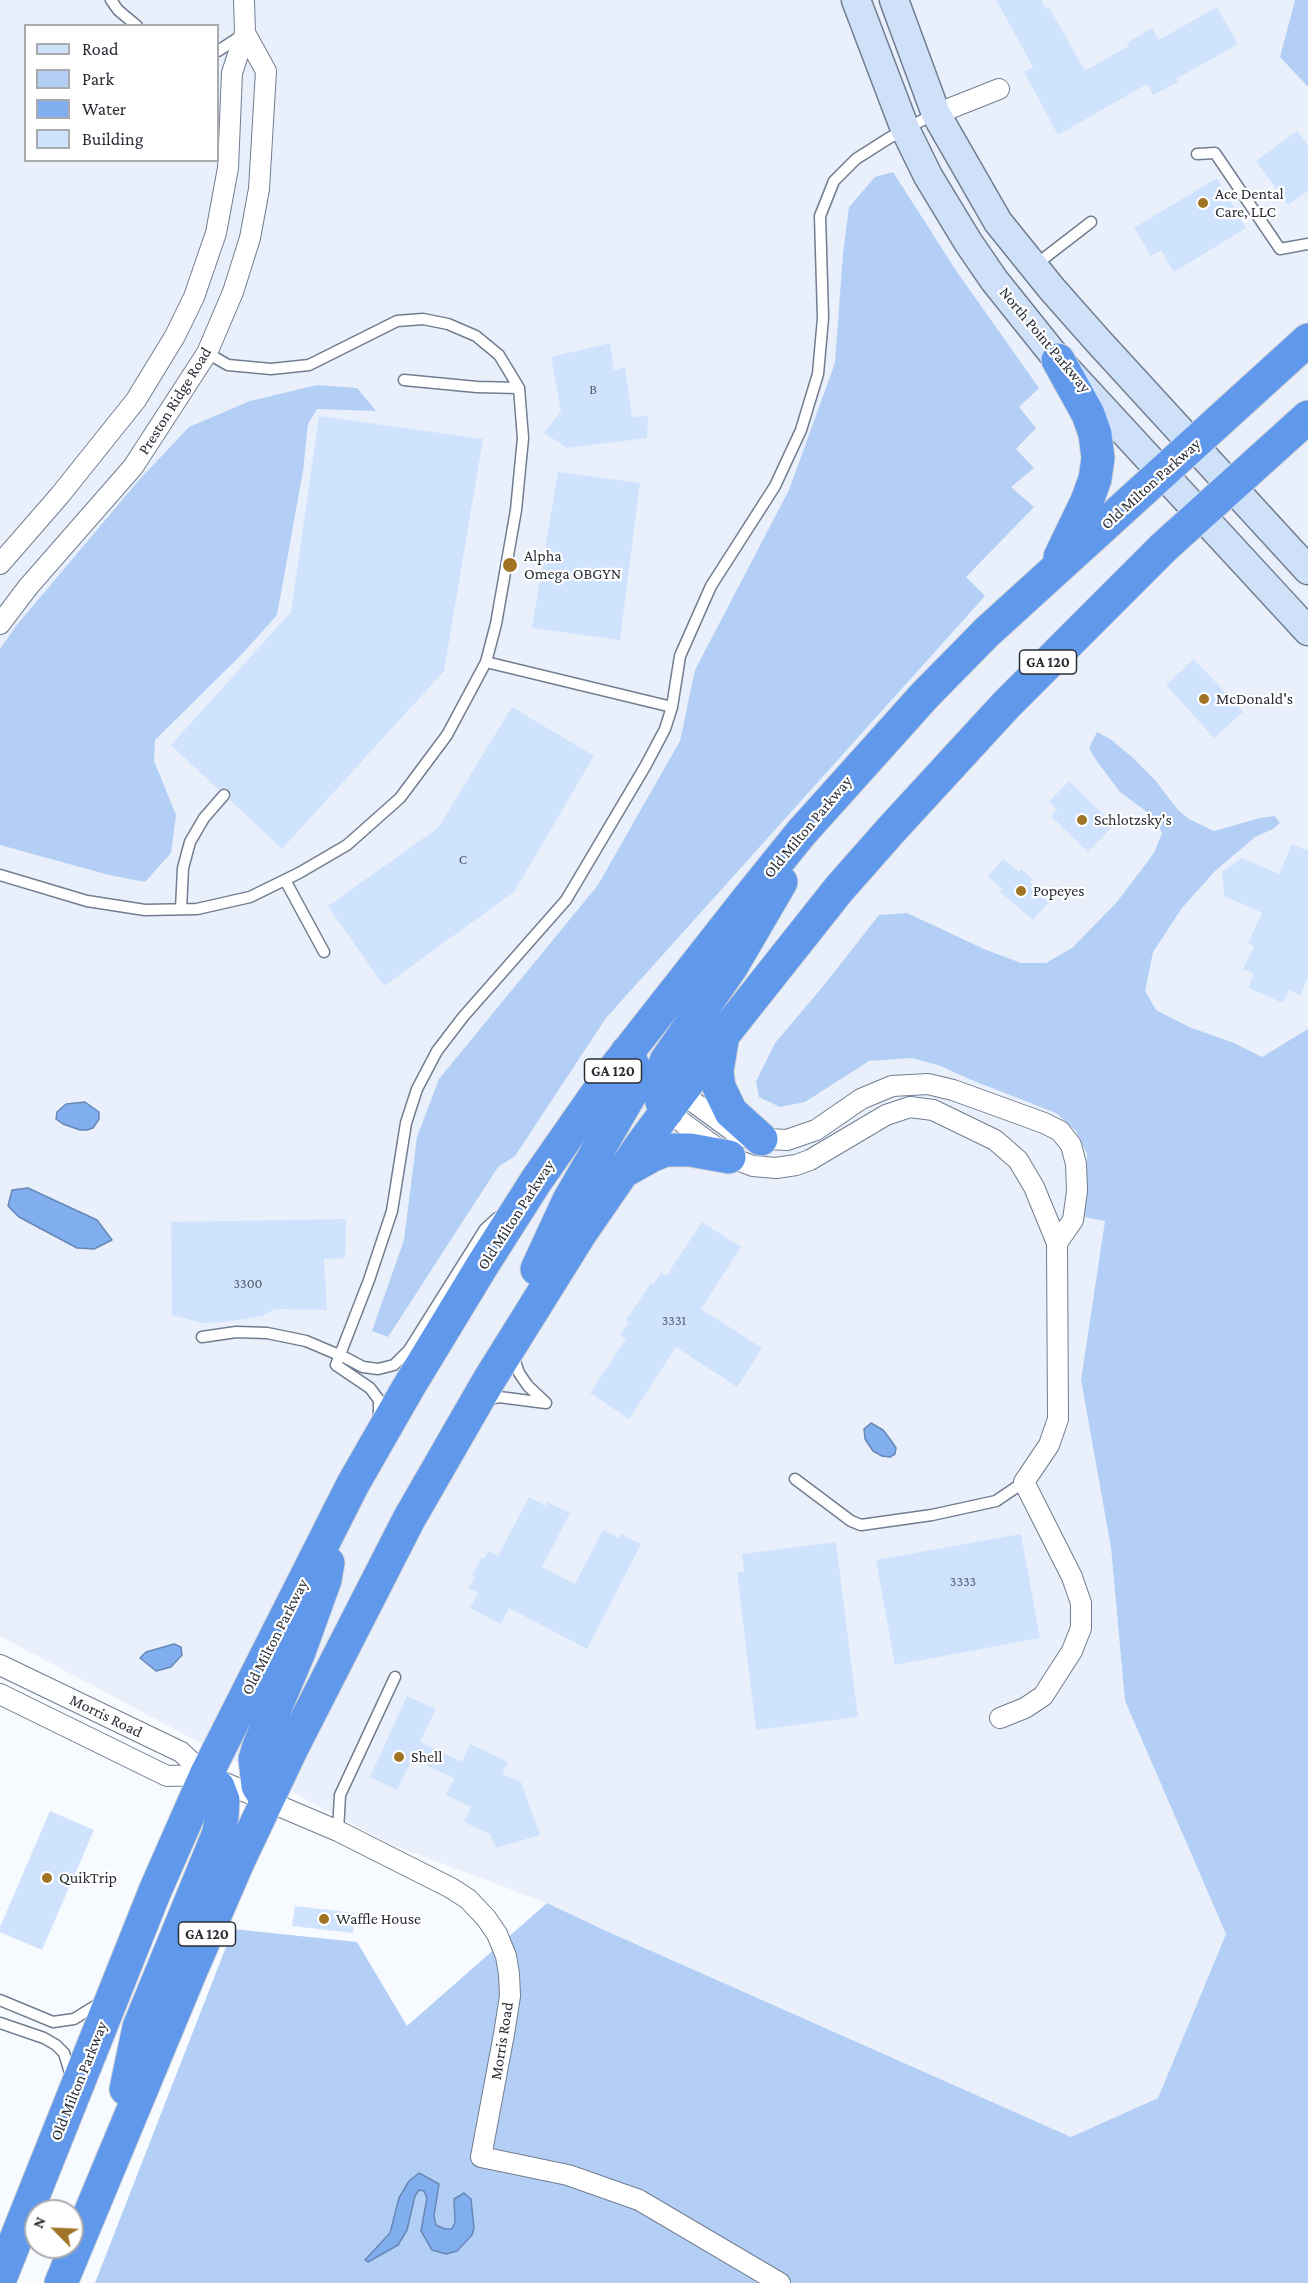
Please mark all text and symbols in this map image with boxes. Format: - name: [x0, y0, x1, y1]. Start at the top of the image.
- legend: [24, 24, 219, 162]
- text: Road: [82, 39, 119, 59]
- text: Park: [82, 69, 114, 89]
- text: Water: [82, 99, 126, 119]
- text: Building: [82, 129, 143, 149]
- place label: Ace Dental Care, LLC: [1215, 184, 1284, 222]
- marker: Ace Dental Care, LLC: [1196, 196, 1210, 210]
- street label: North Point Parkway: [995, 283, 1095, 397]
- street label: Preston Ridge Road: [134, 344, 216, 458]
- house number: B: [589, 382, 597, 398]
- street label: Old Milton Parkway: [1097, 434, 1205, 534]
- place label: Alpha Omega OBGYN: [524, 546, 621, 584]
- marker: Alpha Omega OBGYN: [501, 556, 519, 574]
- road number: GA 120: [1020, 650, 1076, 674]
- place label: McDonald's: [1216, 689, 1293, 709]
- marker: McDonald's: [1197, 692, 1211, 706]
- street label: Old Milton Parkway: [760, 772, 856, 882]
- place label: Schlotzsky's: [1094, 810, 1172, 830]
- marker: Schlotzsky's: [1075, 813, 1089, 827]
- house number: C: [459, 852, 467, 868]
- place label: Popeyes: [1033, 881, 1085, 901]
- marker: Popeyes: [1014, 884, 1028, 898]
- road number: GA 120: [584, 1059, 642, 1083]
- street label: Old Milton Parkway: [473, 1156, 559, 1274]
- house number: 3300: [233, 1276, 263, 1292]
- house number: 3331: [662, 1313, 686, 1329]
- house number: 3333: [950, 1574, 976, 1590]
- street label: Old Milton Parkway: [238, 1576, 312, 1698]
- street label: Morris Road: [67, 1690, 145, 1742]
- place label: Shell: [411, 1747, 443, 1767]
- marker: Shell: [392, 1750, 406, 1764]
- place label: QuikTrip: [59, 1868, 117, 1888]
- marker: QuikTrip: [40, 1871, 54, 1885]
- place label: Waffle House: [336, 1909, 421, 1929]
- marker: Waffle House: [317, 1912, 331, 1926]
- road number: GA 120: [178, 1922, 236, 1946]
- street label: Morris Road: [486, 2001, 518, 2081]
- street label: Old Milton Parkway: [46, 2018, 112, 2144]
- north arrow: [24, 2199, 84, 2259]
- text: N: [29, 2214, 49, 2231]

